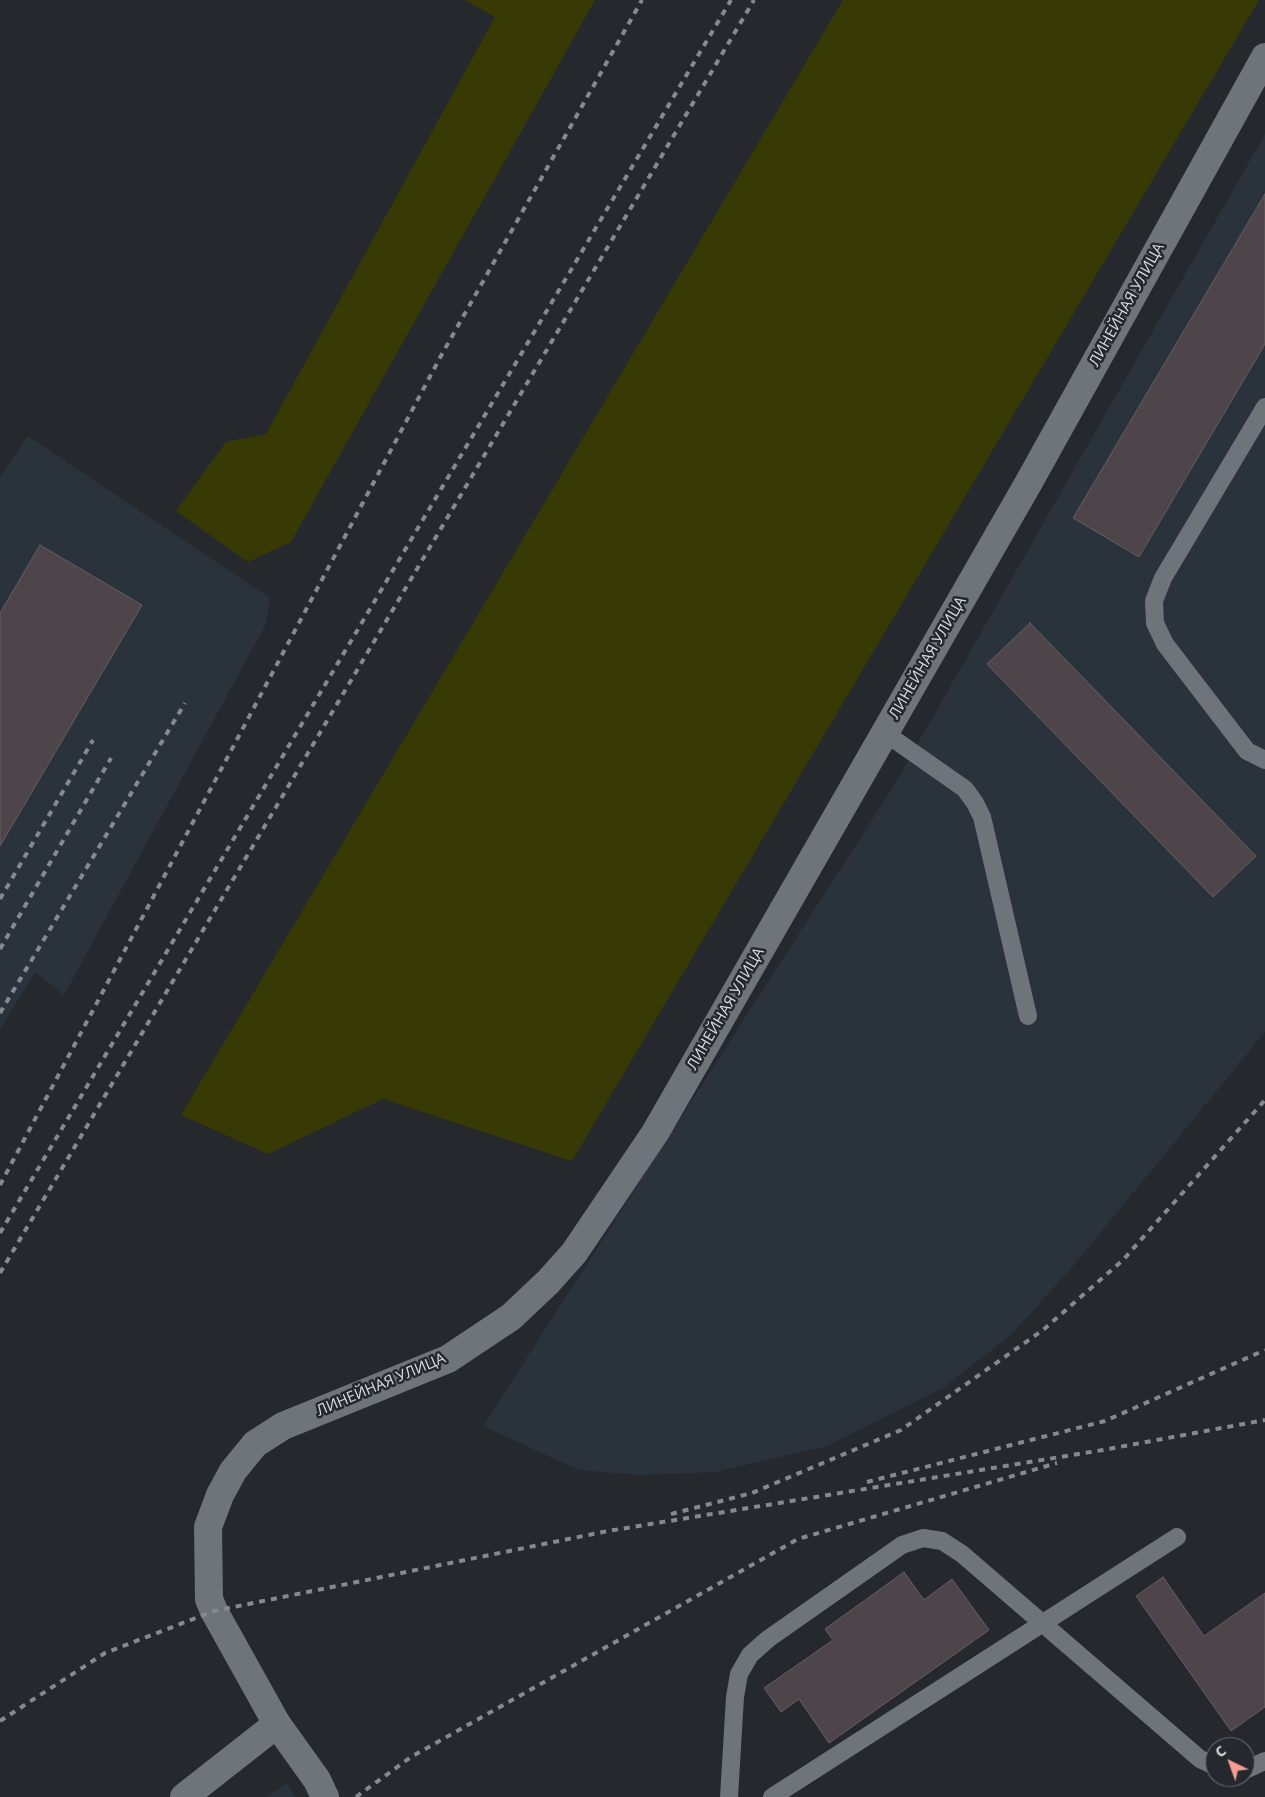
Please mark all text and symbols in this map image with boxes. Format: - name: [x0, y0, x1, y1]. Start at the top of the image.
- street label: ЛИНЕЙНАЯ УЛИЦА: [1086, 240, 1168, 370]
- street label: ЛИНЕЙНАЯ УЛИЦА: [886, 594, 970, 722]
- street label: ЛИНЕЙНАЯ УЛИЦА: [684, 945, 768, 1073]
- street label: ЛИНЕЙНАЯ УЛИЦА: [314, 1350, 448, 1420]
- north arrow: [1205, 1737, 1255, 1787]
- text: С: [1211, 1741, 1230, 1761]

